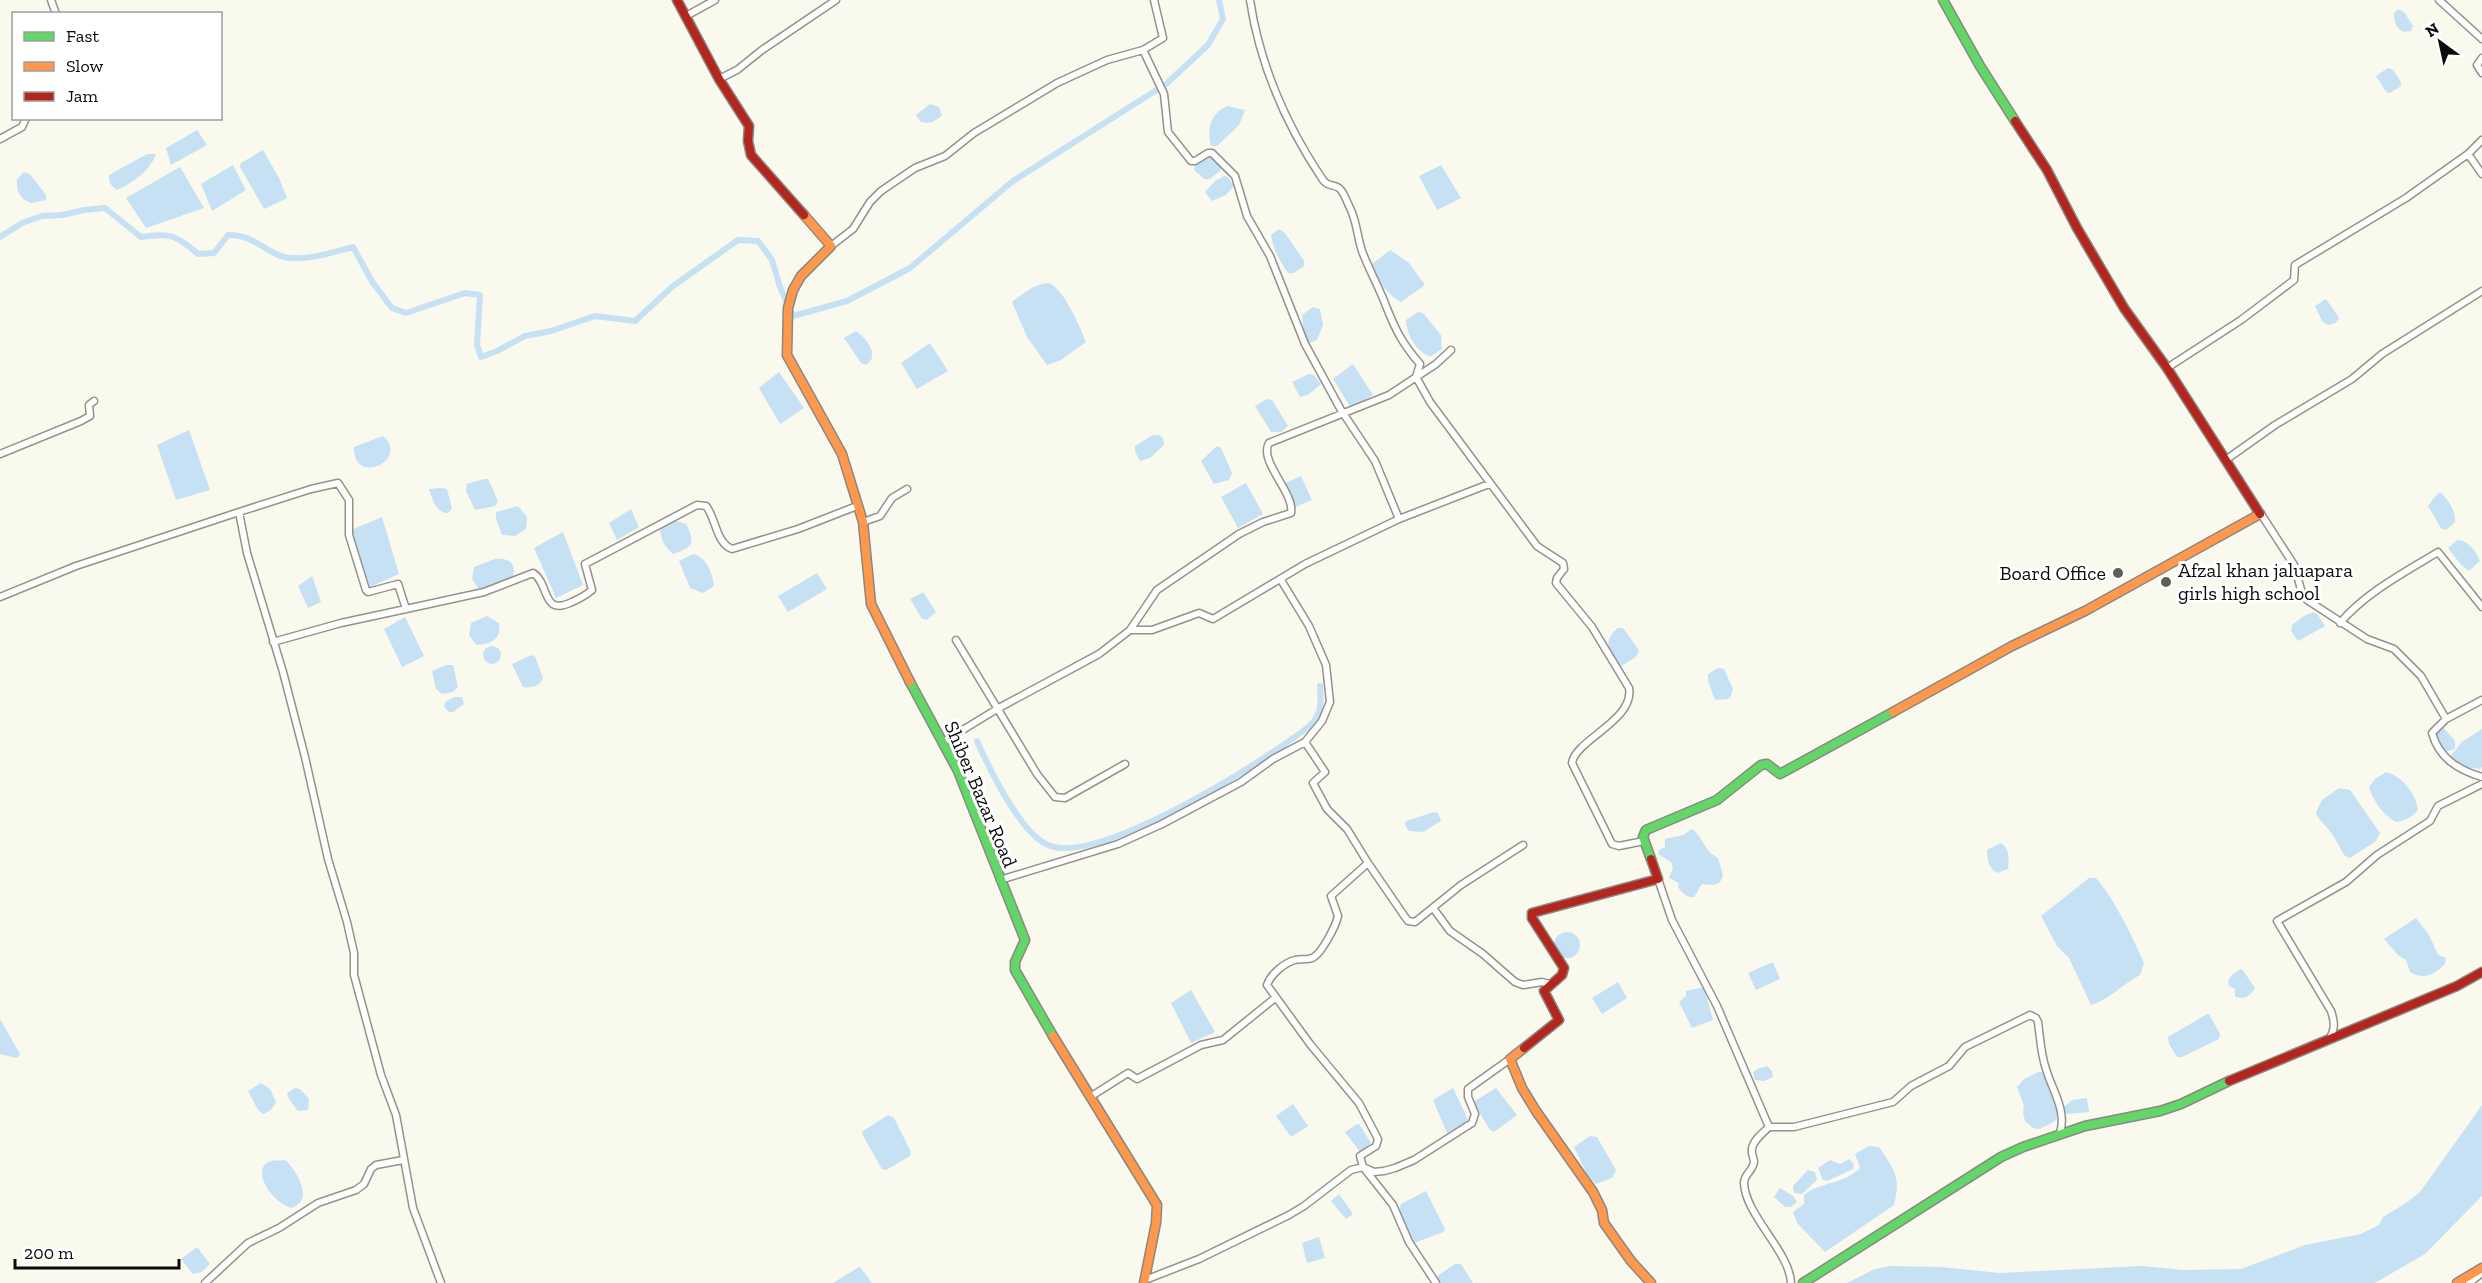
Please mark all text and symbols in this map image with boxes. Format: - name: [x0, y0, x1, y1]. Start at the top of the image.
- legend: [12, 12, 222, 120]
- north arrow: [2410, 12, 2470, 72]
- text: N: [2422, 19, 2442, 41]
- text: Fast: [66, 25, 99, 47]
- text: Slow: [66, 55, 103, 77]
- text: Jam: [66, 85, 98, 107]
- place label: Afzal khan jaluapara girls high school: [2178, 558, 2353, 605]
- place label: Board Office: [2000, 561, 2106, 585]
- marker: Board Office: [2111, 566, 2125, 580]
- marker: Afzal khan jaluapara girls high school: [2159, 575, 2173, 589]
- street label: Shiber Bazar Road: [939, 717, 1023, 871]
- scale bar: [15, 1232, 178, 1270]
- text: 200 m: [24, 1242, 74, 1264]

